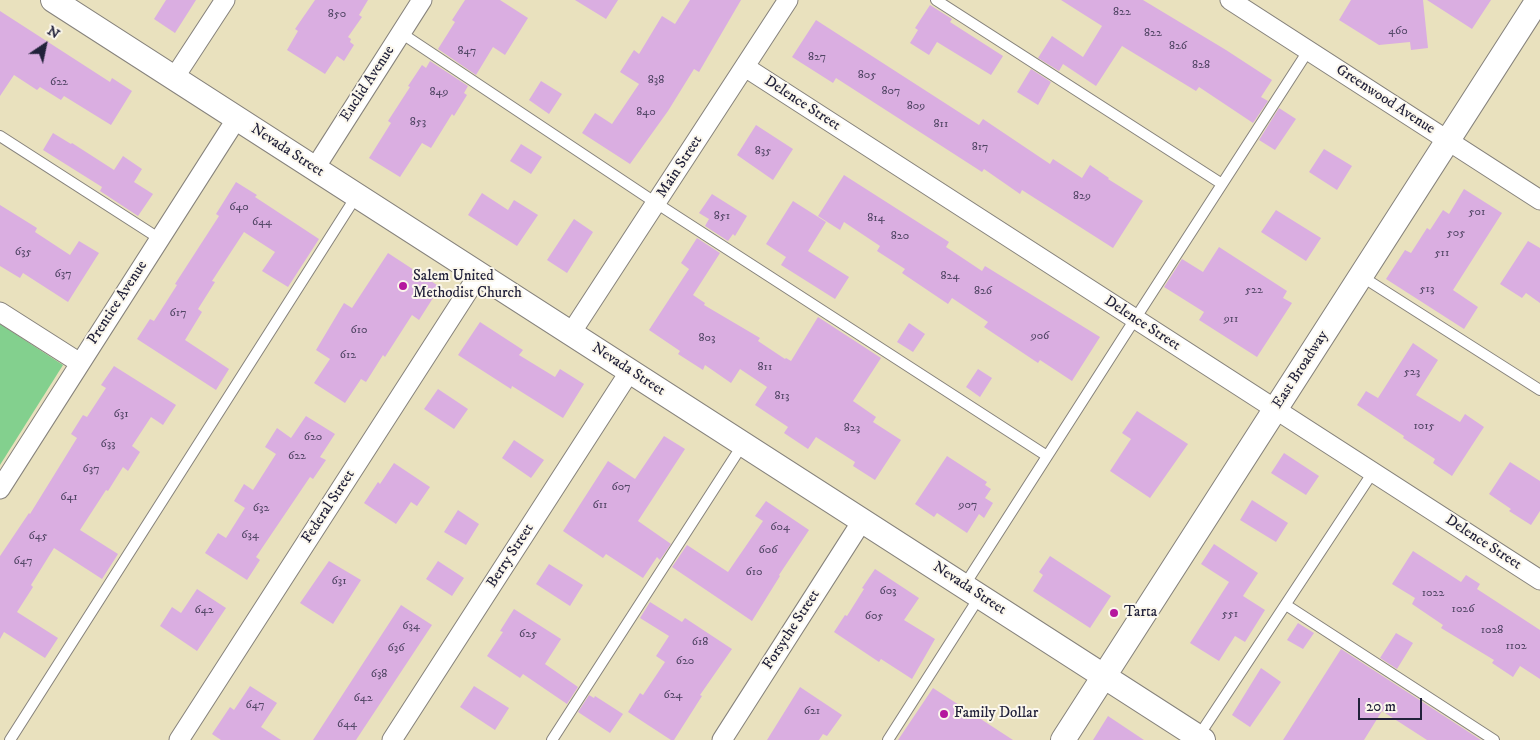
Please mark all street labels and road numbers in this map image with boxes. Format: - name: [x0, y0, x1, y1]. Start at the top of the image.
- street label: Euclid Avenue: [337, 43, 399, 125]
- street label: Greenwood Avenue: [1332, 61, 1438, 139]
- street label: Delence Street: [761, 73, 843, 135]
- street label: Nevada Street: [247, 121, 327, 181]
- street label: Main Street: [653, 133, 707, 201]
- street label: Prentice Avenue: [84, 258, 152, 348]
- street label: Delence Street: [1101, 293, 1183, 355]
- street label: East Broadway: [1269, 328, 1333, 412]
- street label: Nevada Street: [588, 340, 668, 400]
- street label: Federal Street: [299, 467, 359, 547]
- street label: Delence Street: [1442, 512, 1524, 574]
- street label: Berry Street: [484, 521, 538, 591]
- street label: Nevada Street: [929, 559, 1009, 619]
- street label: Forsythe Street: [760, 587, 824, 673]

